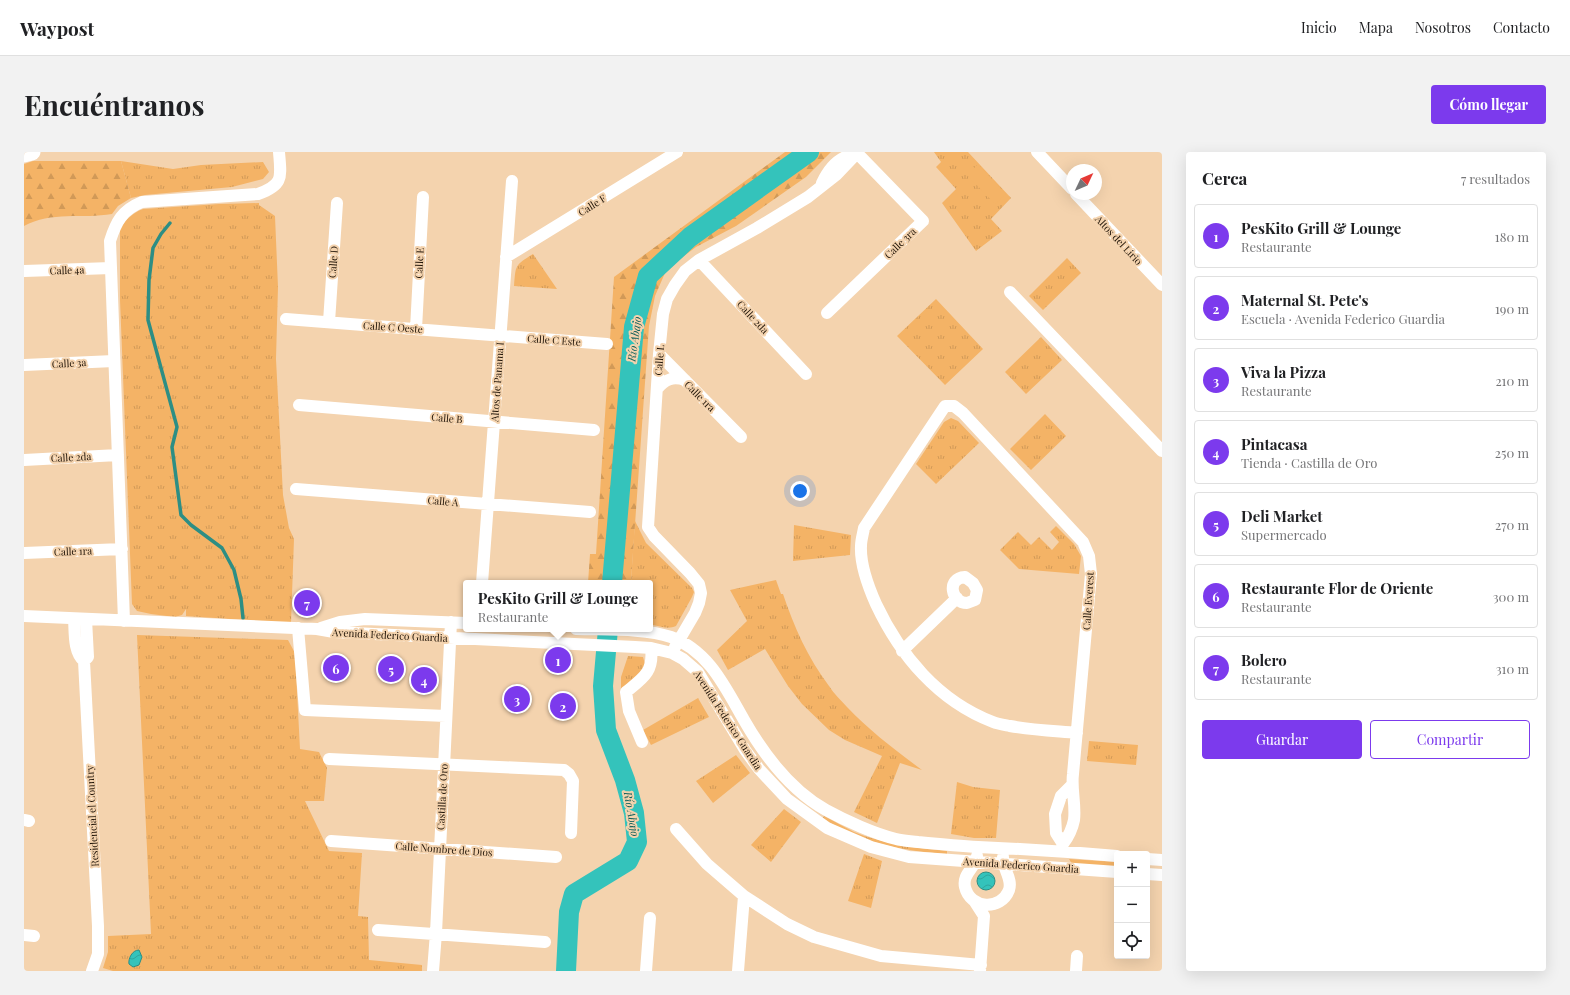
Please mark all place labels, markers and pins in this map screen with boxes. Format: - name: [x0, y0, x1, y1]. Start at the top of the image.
- pin: 7: [294, 588, 320, 618]
- pin: 1: [545, 645, 571, 675]
- pin: 6: [323, 653, 349, 683]
- pin: 5: [378, 654, 404, 684]
- pin: 4: [411, 665, 437, 695]
- pin: 3: [504, 684, 530, 714]
- pin: 2: [550, 691, 576, 721]

